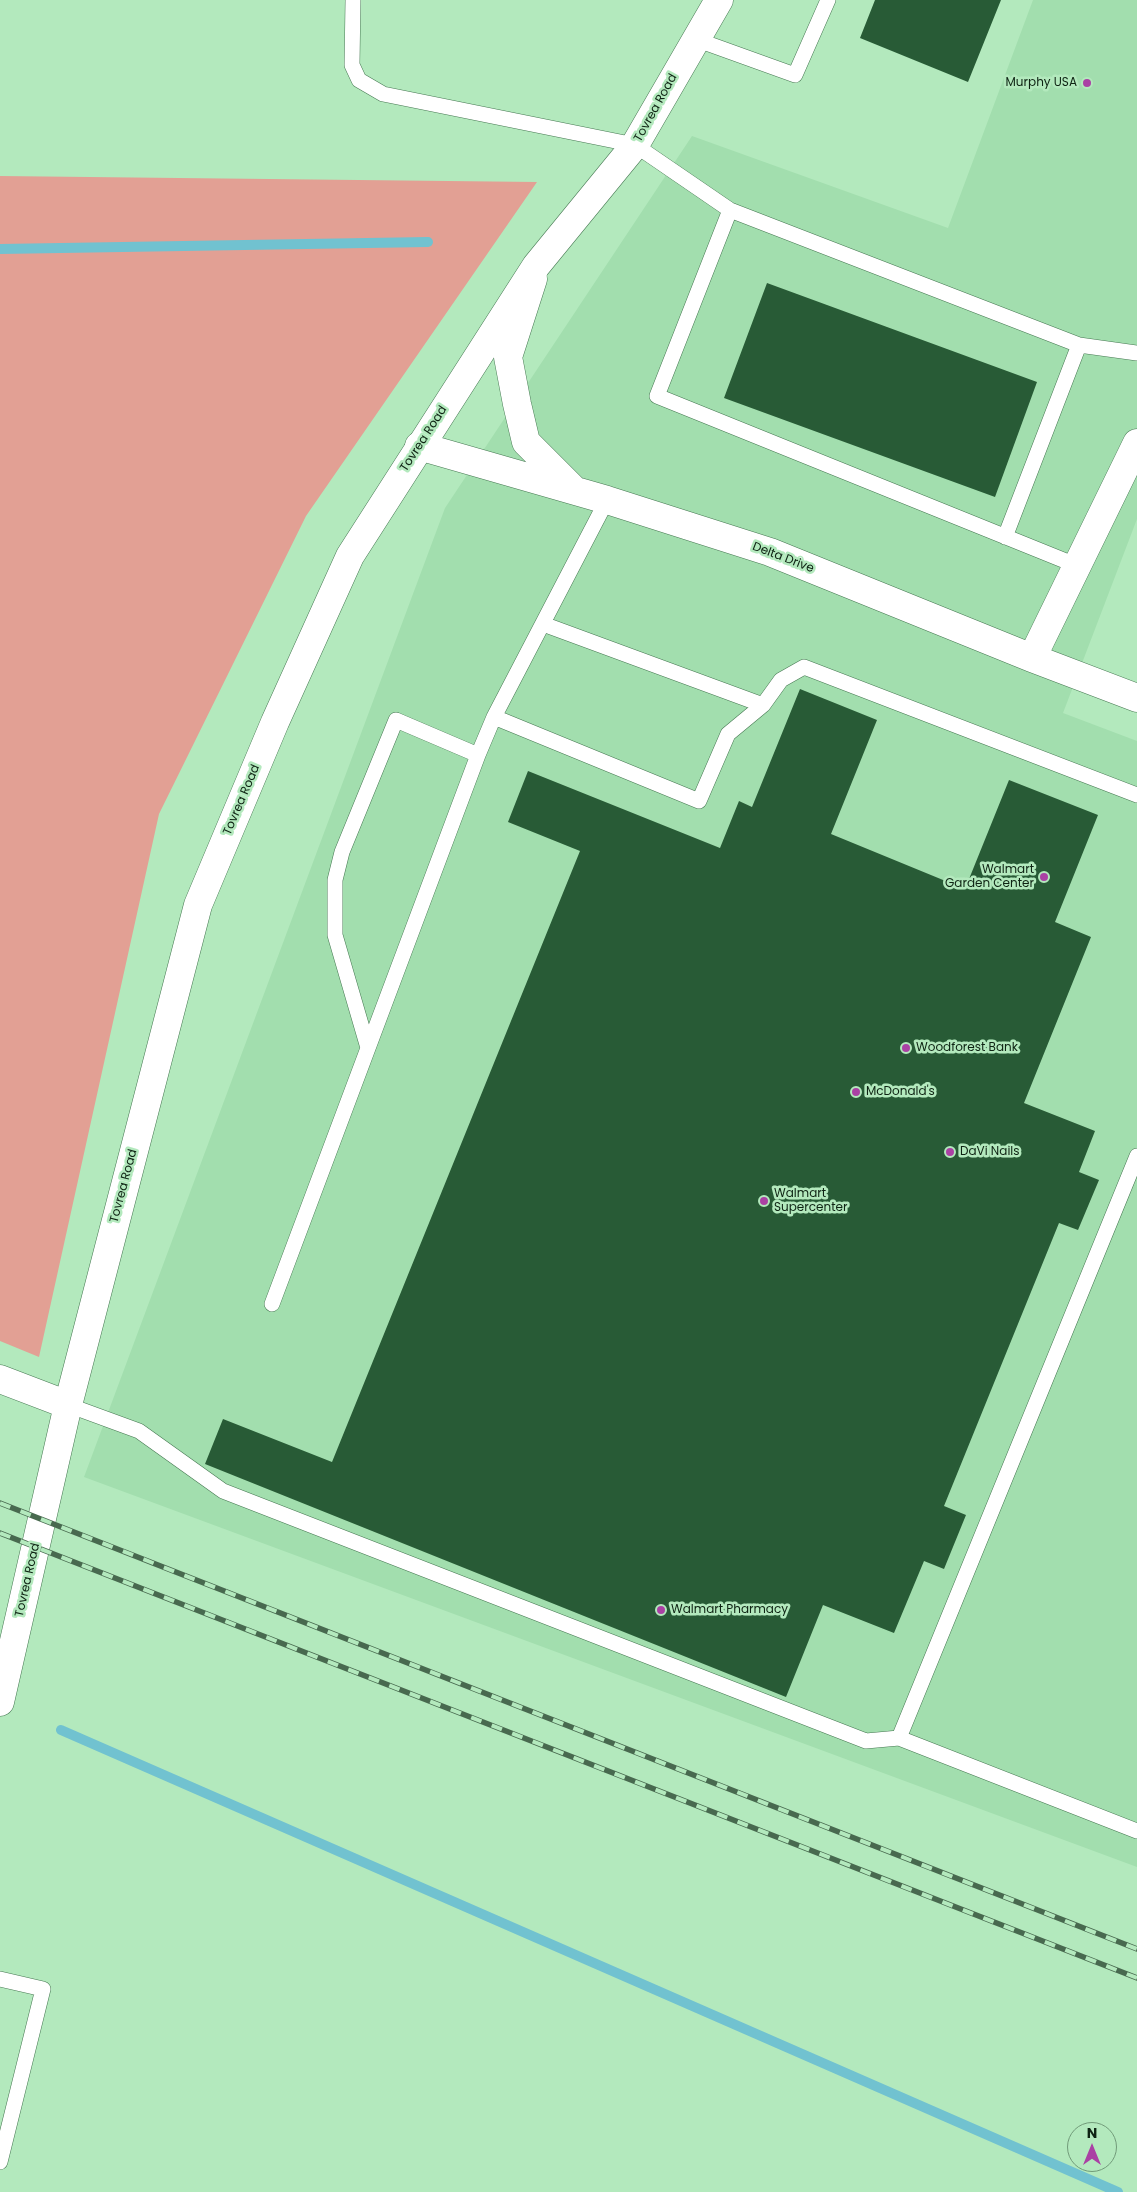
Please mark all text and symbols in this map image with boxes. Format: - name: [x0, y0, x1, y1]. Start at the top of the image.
- street label: Tovrea Road: [631, 72, 681, 144]
- place label: Murphy USA: [1006, 76, 1077, 90]
- marker: Murphy USA: [1081, 77, 1093, 89]
- street label: Tovrea Road: [397, 403, 451, 475]
- street label: Delta Drive: [750, 540, 816, 576]
- street label: Tovrea Road: [221, 763, 263, 837]
- place label: Walmart Garden Center: [945, 863, 1034, 891]
- marker: Walmart Garden Center: [1038, 871, 1050, 883]
- place label: Woodforest Bank: [916, 1041, 1018, 1055]
- marker: Woodforest Bank: [900, 1042, 912, 1054]
- place label: McDonald's: [866, 1085, 935, 1099]
- marker: McDonald's: [850, 1086, 862, 1098]
- place label: DaVi Nails: [960, 1145, 1020, 1159]
- marker: DaVi Nails: [944, 1146, 956, 1158]
- street label: Tovrea Road: [107, 1148, 141, 1224]
- place label: Walmart Supercenter: [774, 1187, 847, 1215]
- marker: Walmart Supercenter: [758, 1195, 770, 1207]
- street label: Tovrea Road: [13, 1542, 43, 1618]
- place label: Walmart Pharmacy: [671, 1603, 788, 1617]
- marker: Walmart Pharmacy: [655, 1604, 667, 1616]
- north arrow: [1067, 2122, 1117, 2172]
- text: N: [1087, 2123, 1097, 2143]

